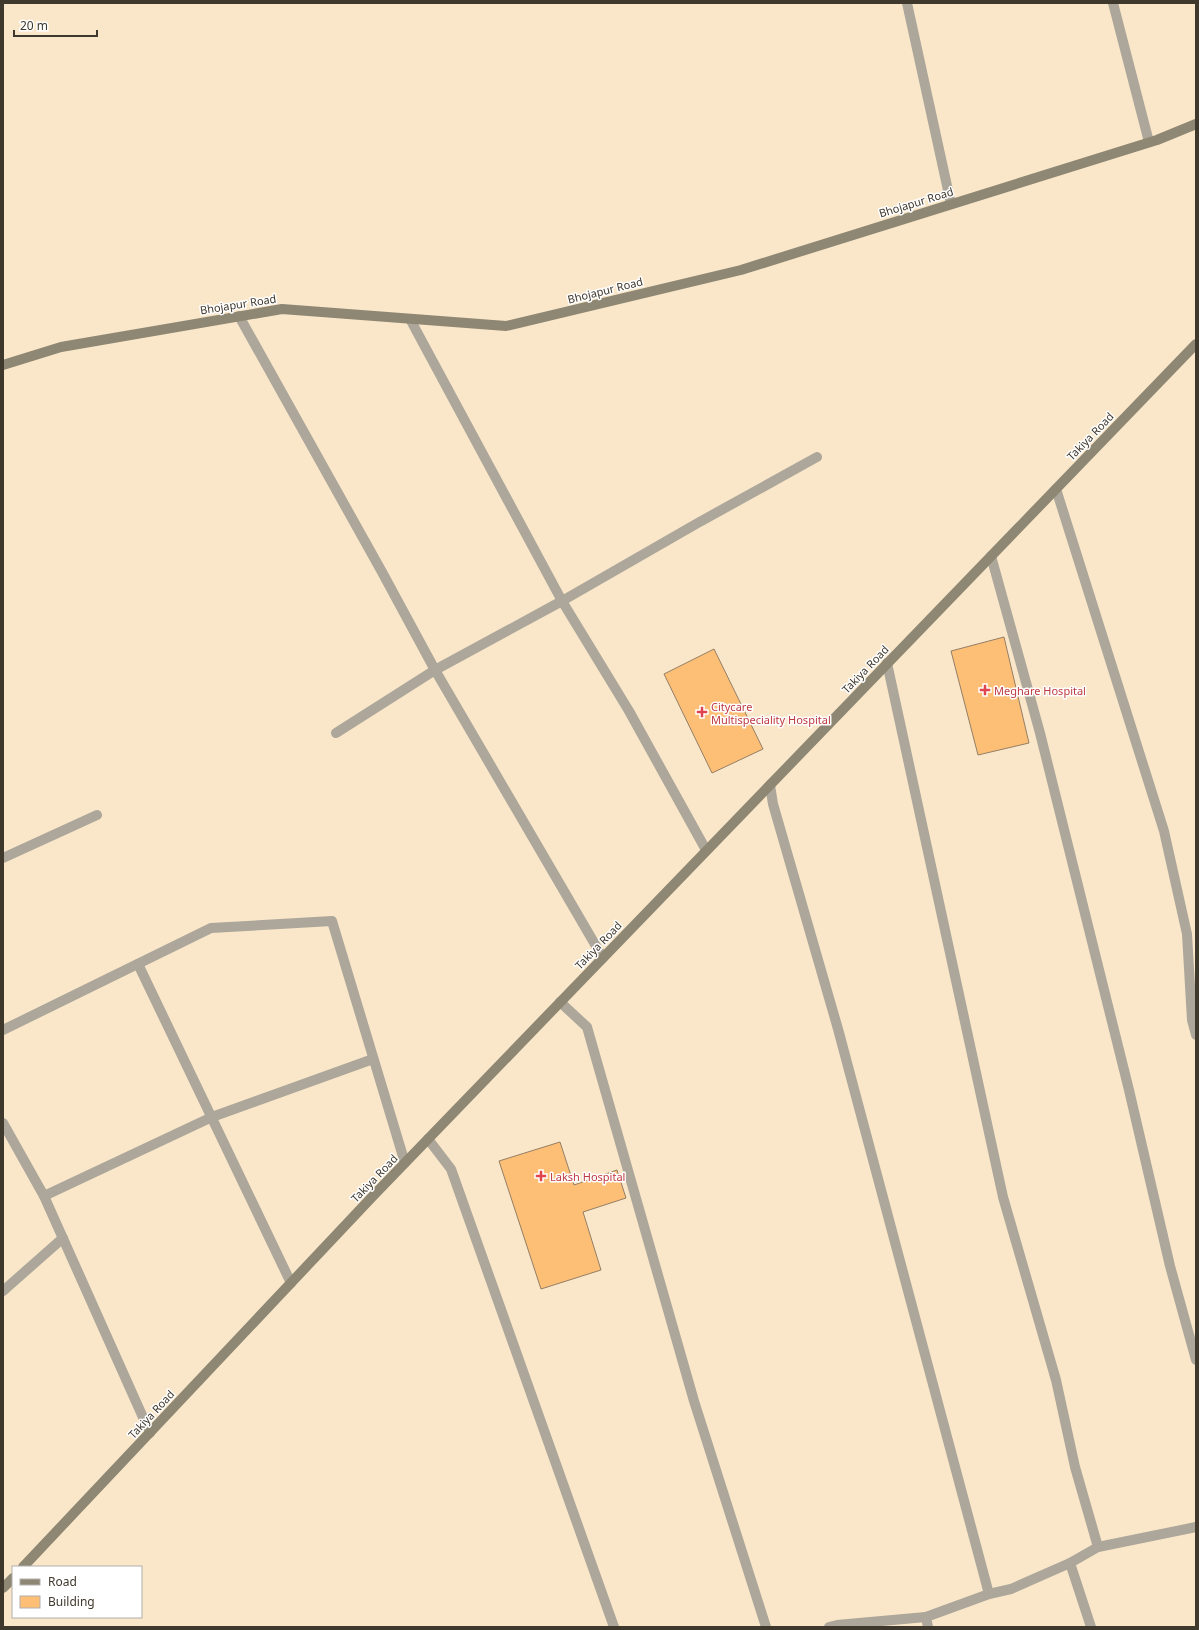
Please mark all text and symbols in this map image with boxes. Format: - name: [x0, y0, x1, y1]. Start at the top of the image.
- scale bar: [14, 12, 97, 38]
- text: 20 m: [20, 17, 48, 34]
- street label: Bhojapur Road: [877, 184, 955, 220]
- street label: Bhojapur Road: [566, 273, 644, 307]
- street label: Bhojapur Road: [199, 291, 277, 317]
- street label: Takiya Road: [1063, 409, 1117, 463]
- street label: Takiya Road: [838, 642, 892, 696]
- place label: Meghare Hospital: [994, 683, 1086, 698]
- marker: Meghare Hospital: [979, 684, 991, 696]
- place label: Citycare Multispeciality Hospital: [711, 699, 831, 727]
- marker: Citycare Multispeciality Hospital: [696, 706, 708, 718]
- street label: Takiya Road: [571, 918, 625, 972]
- street label: Takiya Road: [347, 1151, 401, 1205]
- place label: Laksh Hospital: [550, 1169, 625, 1184]
- marker: Laksh Hospital: [535, 1170, 547, 1182]
- street label: Takiya Road: [125, 1387, 177, 1441]
- legend: [12, 1566, 142, 1618]
- text: Road: [48, 1573, 77, 1590]
- text: Building: [48, 1593, 95, 1610]

